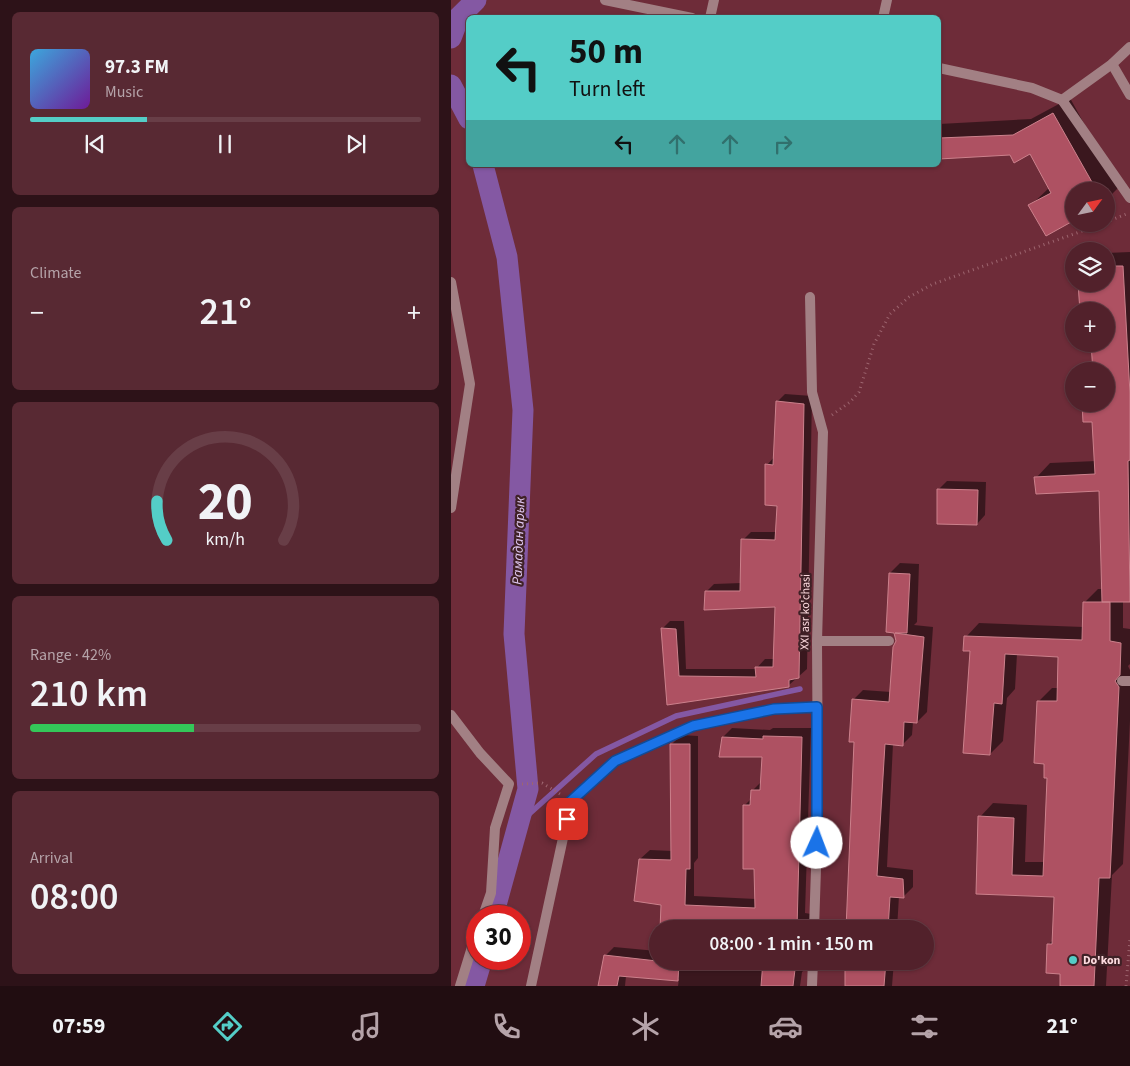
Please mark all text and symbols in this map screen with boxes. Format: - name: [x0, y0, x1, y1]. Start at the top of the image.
- text: 50 m: [569, 27, 643, 77]
- icon: left: [486, 35, 551, 100]
- text: 97.3 FM: [105, 54, 169, 81]
- text: Turn left: [569, 73, 645, 105]
- text: Music: [105, 81, 143, 103]
- icon: previous: [81, 130, 109, 158]
- icon: pause: [211, 130, 239, 158]
- icon: next: [342, 130, 370, 158]
- icon: left: [610, 130, 638, 158]
- icon: ahead: [663, 130, 691, 158]
- icon: ahead: [716, 130, 744, 158]
- icon: right: [769, 130, 797, 158]
- north arrow: [1065, 182, 1115, 232]
- map controls: [1065, 182, 1115, 412]
- button: layers: [1065, 242, 1115, 292]
- text: Climate: [30, 262, 81, 284]
- text: 21°: [199, 285, 252, 339]
- text: −: [30, 293, 44, 333]
- text: +: [407, 293, 421, 333]
- button: +: [1065, 302, 1115, 352]
- button: −: [1065, 362, 1115, 412]
- text: 20: [198, 466, 253, 540]
- water label: Рамадан арык: [507, 497, 531, 585]
- text: km/h: [206, 527, 245, 552]
- street label: XXI asr ko'chasi: [796, 574, 815, 650]
- text: Range · 42%: [30, 644, 111, 666]
- text: 210 km: [30, 667, 148, 721]
- pin: [546, 798, 588, 840]
- icon: arrive: [553, 805, 581, 833]
- position arrow: [790, 816, 842, 868]
- text: Arrival: [30, 847, 73, 869]
- text: 08:00: [30, 870, 118, 924]
- speed limit sign: 30: [466, 905, 531, 970]
- text: 08:00 · 1 min · 150 m: [709, 931, 874, 958]
- place label: Do'kon: [1083, 952, 1121, 969]
- marker: Do'kon: [1067, 954, 1079, 966]
- icon: directions: [210, 1009, 245, 1044]
- icon: music: [349, 1009, 384, 1044]
- icon: phone: [489, 1009, 524, 1044]
- icon: climate: [628, 1009, 663, 1044]
- icon: car: [768, 1009, 803, 1044]
- icon: filters: [907, 1009, 942, 1044]
- text: 07:59: [52, 1010, 105, 1042]
- text: 21°: [1046, 1010, 1078, 1042]

